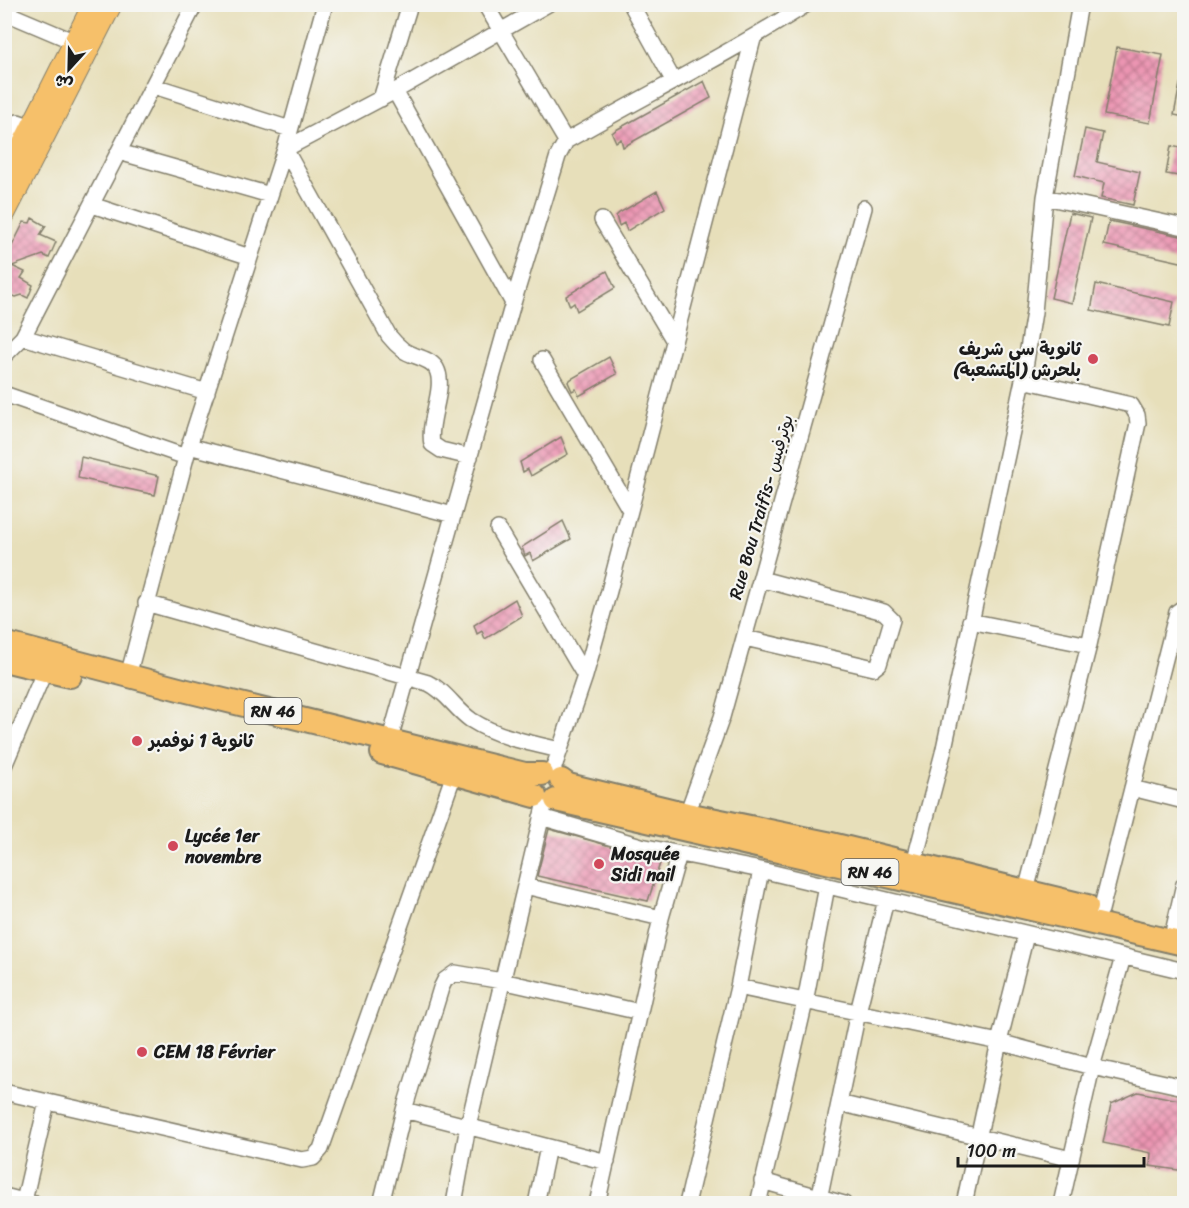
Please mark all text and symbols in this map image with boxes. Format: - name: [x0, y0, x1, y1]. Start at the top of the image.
- north arrow: [39, 39, 99, 99]
- text: ش: [50, 66, 77, 99]
- place label: ثانوية سي شريف بلحرش (المتشعبة): [953, 333, 1083, 386]
- marker: ثانوية سي شريف بلحرش (المتشعبة): [1086, 352, 1100, 366]
- street label: Rue Bou Traifis- بوترفيس: [719, 411, 803, 603]
- road number: RN 46: [244, 698, 302, 724]
- place label: ثانوية 1 نوفمبر: [147, 725, 255, 757]
- marker: ثانوية 1 نوفمبر: [130, 734, 144, 748]
- place label: Lycée 1er novembre: [184, 820, 262, 873]
- place label: Mosquée Sidi nail: [610, 838, 680, 891]
- marker: Lycée 1er novembre: [166, 839, 180, 853]
- marker: Mosquée Sidi nail: [592, 857, 606, 871]
- road number: RN 46: [842, 859, 898, 885]
- place label: CEM 18 Février: [153, 1036, 277, 1068]
- marker: CEM 18 Février: [135, 1045, 149, 1059]
- scale bar: [958, 1130, 1144, 1168]
- text: 100 m: [967, 1135, 1016, 1167]

